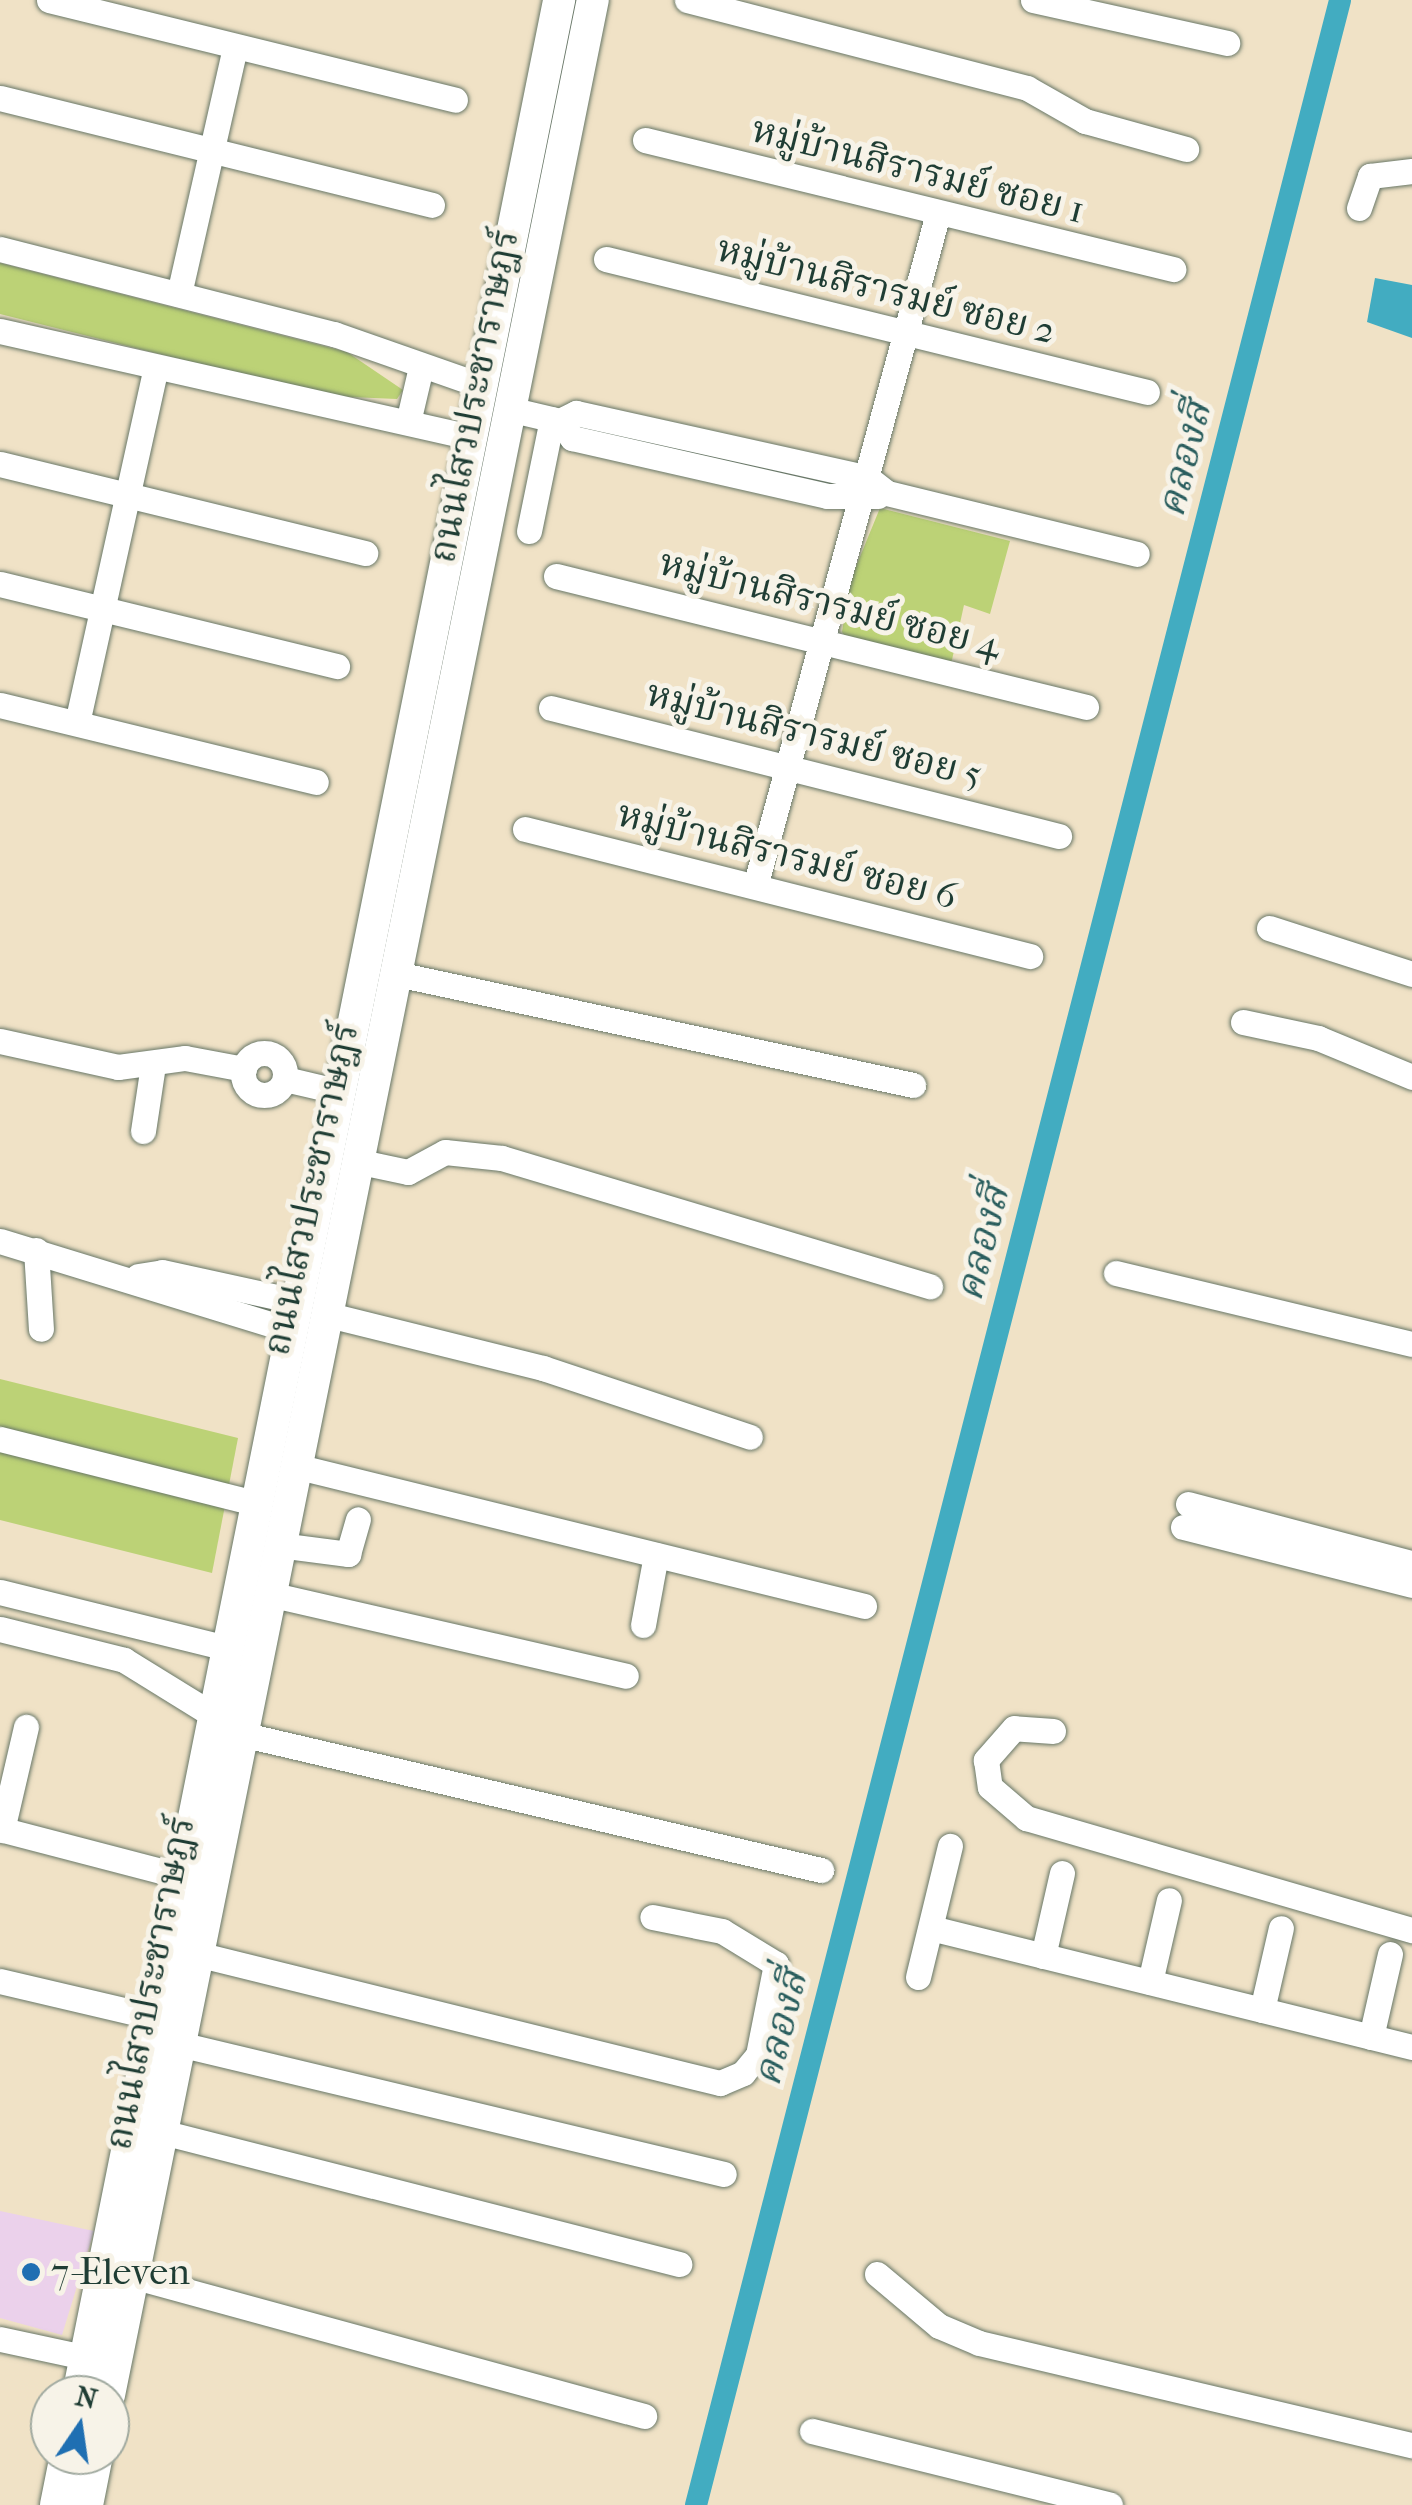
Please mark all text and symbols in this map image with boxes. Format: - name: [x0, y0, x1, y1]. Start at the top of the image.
- street label: หมู่บ้านสิรารมย์ ซอย 1: [747, 107, 1089, 233]
- street label: ถนนไสวประชาราษฎร์: [419, 225, 529, 567]
- street label: หมู่บ้านสิรารมย์ ซอย 2: [712, 226, 1060, 354]
- water label: คลองสี่: [1147, 396, 1221, 522]
- street label: หมู่บ้านสิรารมย์ ซอย 4: [655, 540, 1005, 668]
- street label: หมู่บ้านสิรารมย์ ซอย 5: [642, 670, 986, 798]
- street label: หมู่บ้านสิรารมย์ ซอย 6: [613, 791, 961, 919]
- street label: ถนนไสวประชาราษฎร์: [254, 1019, 368, 1359]
- water label: คลองสี่: [945, 1180, 1019, 1306]
- street label: ถนนไสวประชาราษฎร์: [95, 1812, 205, 2154]
- water label: คลองสี่: [743, 1965, 817, 2091]
- place label: 7-Eleven: [51, 2249, 190, 2295]
- marker: 7-Eleven: [20, 2261, 42, 2283]
- north arrow: [30, 2375, 130, 2475]
- text: N: [72, 2379, 100, 2416]

